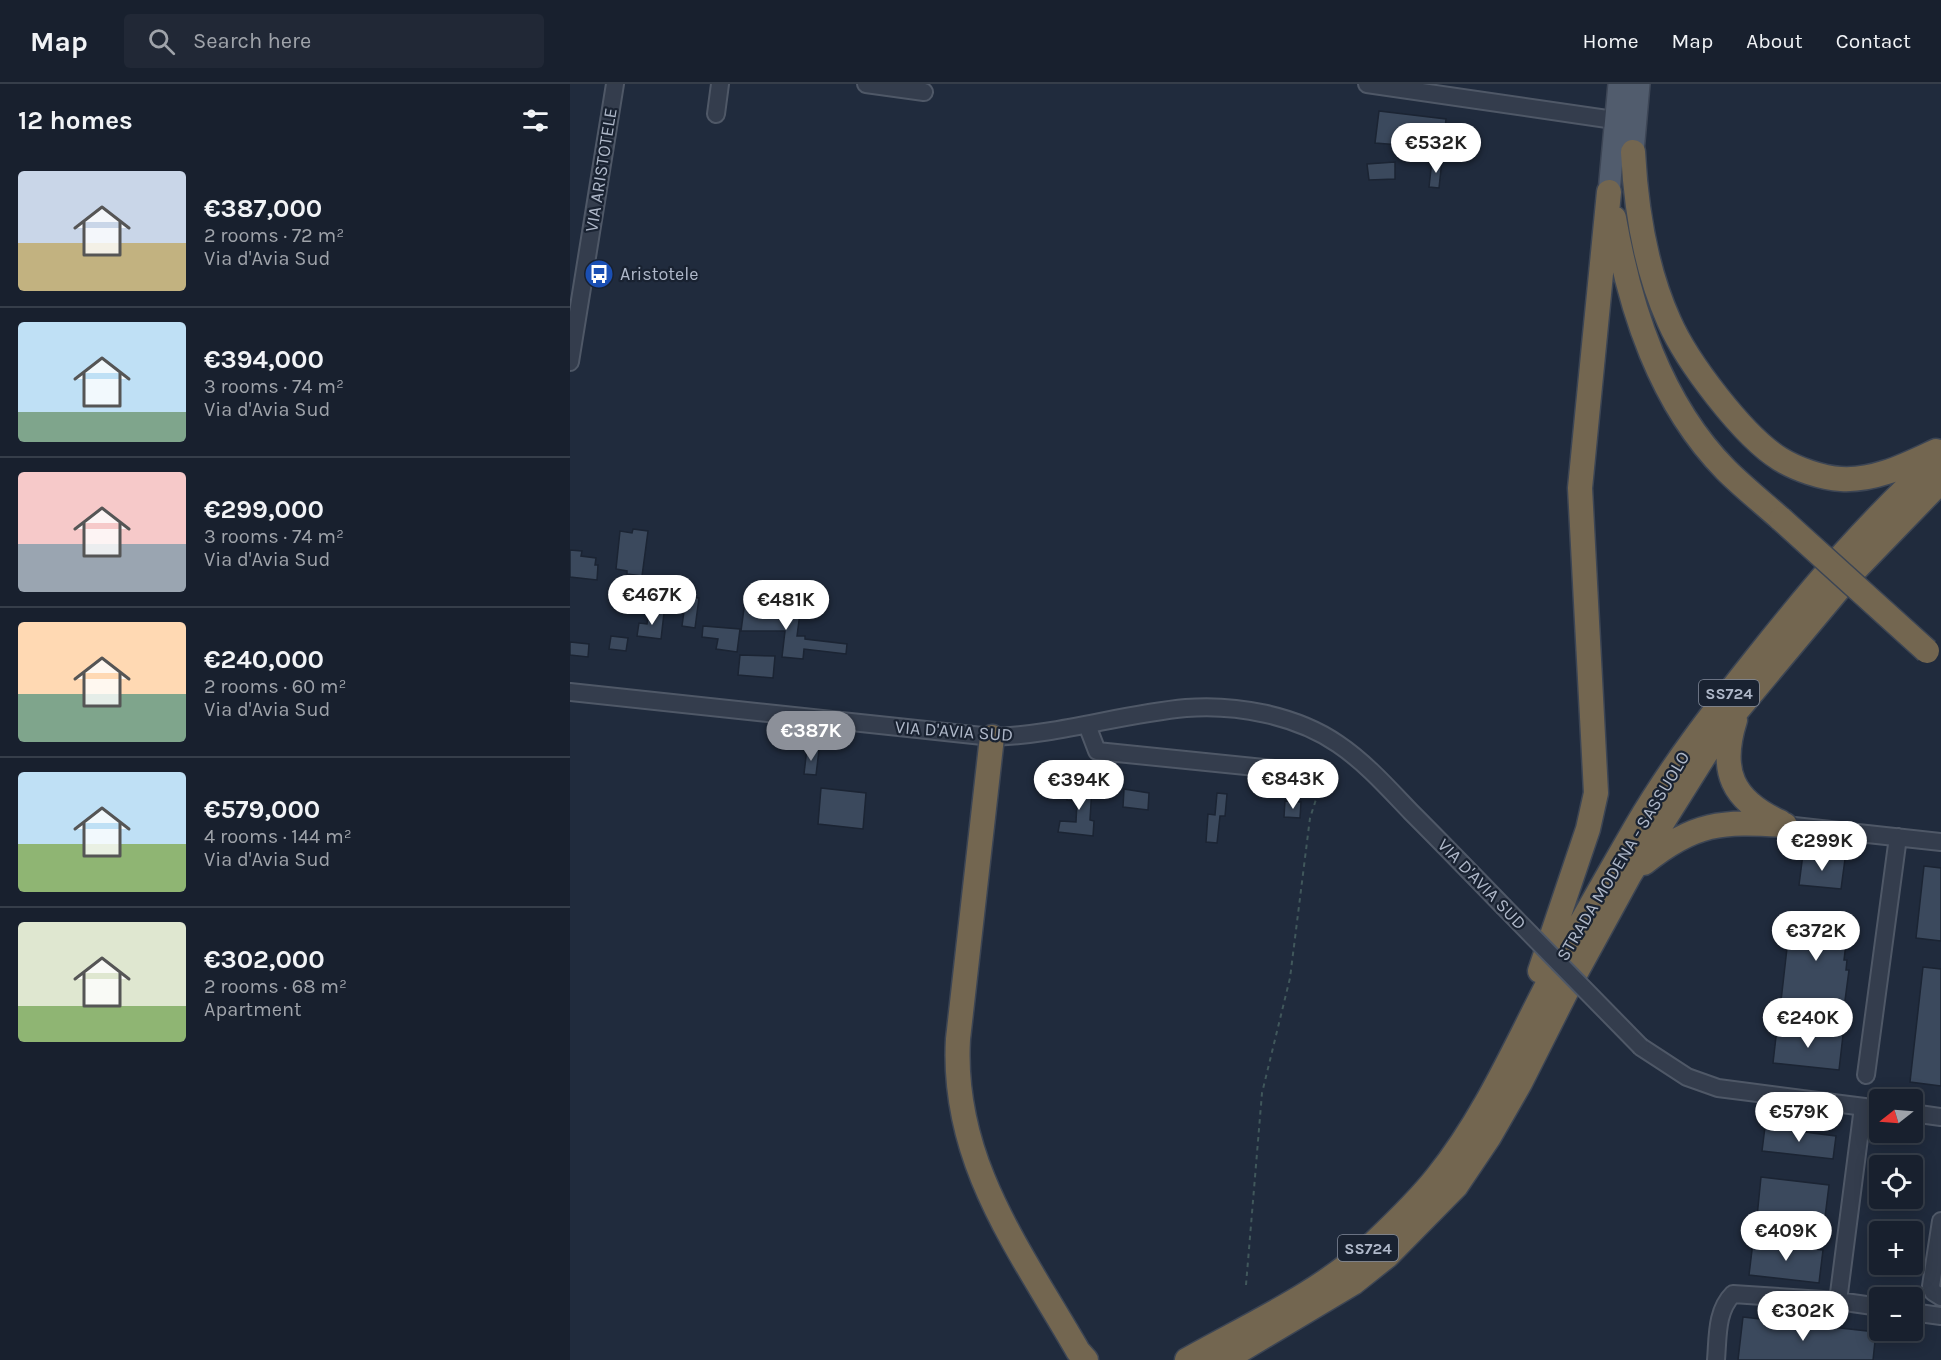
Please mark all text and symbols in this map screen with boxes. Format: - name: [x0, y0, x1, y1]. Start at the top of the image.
- search box: [124, 14, 544, 68]
- text: Map: [30, 25, 88, 58]
- icon: search: [145, 25, 178, 58]
- text: Search here: [193, 28, 311, 54]
- text: Home: [1583, 29, 1639, 53]
- text: Map: [1672, 29, 1713, 53]
- text: About: [1746, 29, 1803, 53]
- text: Contact: [1836, 29, 1911, 53]
- icon: filters: [519, 104, 552, 137]
- text: 12 homes: [18, 105, 133, 136]
- street label: VIA ARISTOTELE: [580, 106, 622, 234]
- pin: €532K: [1394, 123, 1478, 174]
- text: €532K: [1405, 131, 1467, 154]
- text: €387,000: [204, 193, 322, 224]
- icon: home: [66, 195, 138, 267]
- text: 2 rooms · 72 m²: [204, 224, 344, 247]
- text: Via d'Avia Sud: [204, 247, 330, 270]
- bus stop icon: Aristotele: [583, 258, 615, 290]
- place label: Aristotele: [620, 263, 699, 285]
- text: €394,000: [204, 344, 324, 375]
- icon: home: [66, 346, 138, 418]
- text: 3 rooms · 74 m²: [204, 375, 344, 398]
- text: Via d'Avia Sud: [204, 398, 330, 421]
- text: €299,000: [204, 494, 324, 525]
- icon: home: [66, 496, 138, 568]
- text: 3 rooms · 74 m²: [204, 525, 344, 548]
- text: Via d'Avia Sud: [204, 548, 330, 571]
- pin: €467K: [610, 575, 694, 626]
- pin: €481K: [744, 580, 828, 631]
- text: €467K: [622, 583, 682, 606]
- text: €481K: [757, 588, 815, 611]
- text: €240,000: [204, 644, 324, 675]
- icon: home: [66, 646, 138, 718]
- text: 2 rooms · 60 m²: [204, 675, 347, 698]
- road number: SS724: [1699, 680, 1759, 706]
- text: Via d'Avia Sud: [204, 698, 330, 721]
- pin: €387K: [769, 711, 853, 762]
- street label: VIA D'AVIA SUD: [894, 716, 1014, 746]
- text: €387K: [780, 719, 842, 742]
- street label: STRADA MODENA - SASSUOLO: [1552, 747, 1694, 965]
- pin: €843K: [1251, 759, 1335, 810]
- pin: €394K: [1037, 760, 1121, 811]
- text: €843K: [1261, 767, 1325, 790]
- text: €394K: [1048, 768, 1110, 791]
- text: €579,000: [204, 794, 320, 825]
- icon: home: [66, 796, 138, 868]
- pin: €299K: [1780, 821, 1864, 872]
- text: 4 rooms · 144 m²: [204, 825, 352, 848]
- text: €299K: [1791, 829, 1853, 852]
- street label: VIA D'AVIA SUD: [1433, 834, 1531, 934]
- text: Via d'Avia Sud: [204, 848, 330, 871]
- pin: €372K: [1774, 911, 1858, 962]
- text: €372K: [1786, 919, 1846, 942]
- text: €302,000: [204, 944, 325, 975]
- icon: home: [66, 946, 138, 1018]
- text: 2 rooms · 68 m²: [204, 975, 347, 998]
- text: Apartment: [204, 998, 302, 1021]
- pin: €240K: [1766, 998, 1850, 1049]
- text: €240K: [1777, 1006, 1839, 1029]
- north arrow: [1869, 1089, 1923, 1143]
- map controls: [1869, 1089, 1923, 1341]
- pin: €579K: [1757, 1092, 1841, 1143]
- text: €579K: [1769, 1100, 1829, 1123]
- button: locate: [1869, 1155, 1923, 1209]
- pin: €409K: [1744, 1211, 1828, 1262]
- text: €409K: [1755, 1219, 1817, 1242]
- button: +: [1869, 1221, 1923, 1275]
- road number: SS724: [1338, 1235, 1398, 1261]
- button: −: [1869, 1287, 1923, 1341]
- pin: €302K: [1761, 1291, 1845, 1342]
- text: €302K: [1772, 1299, 1834, 1322]

